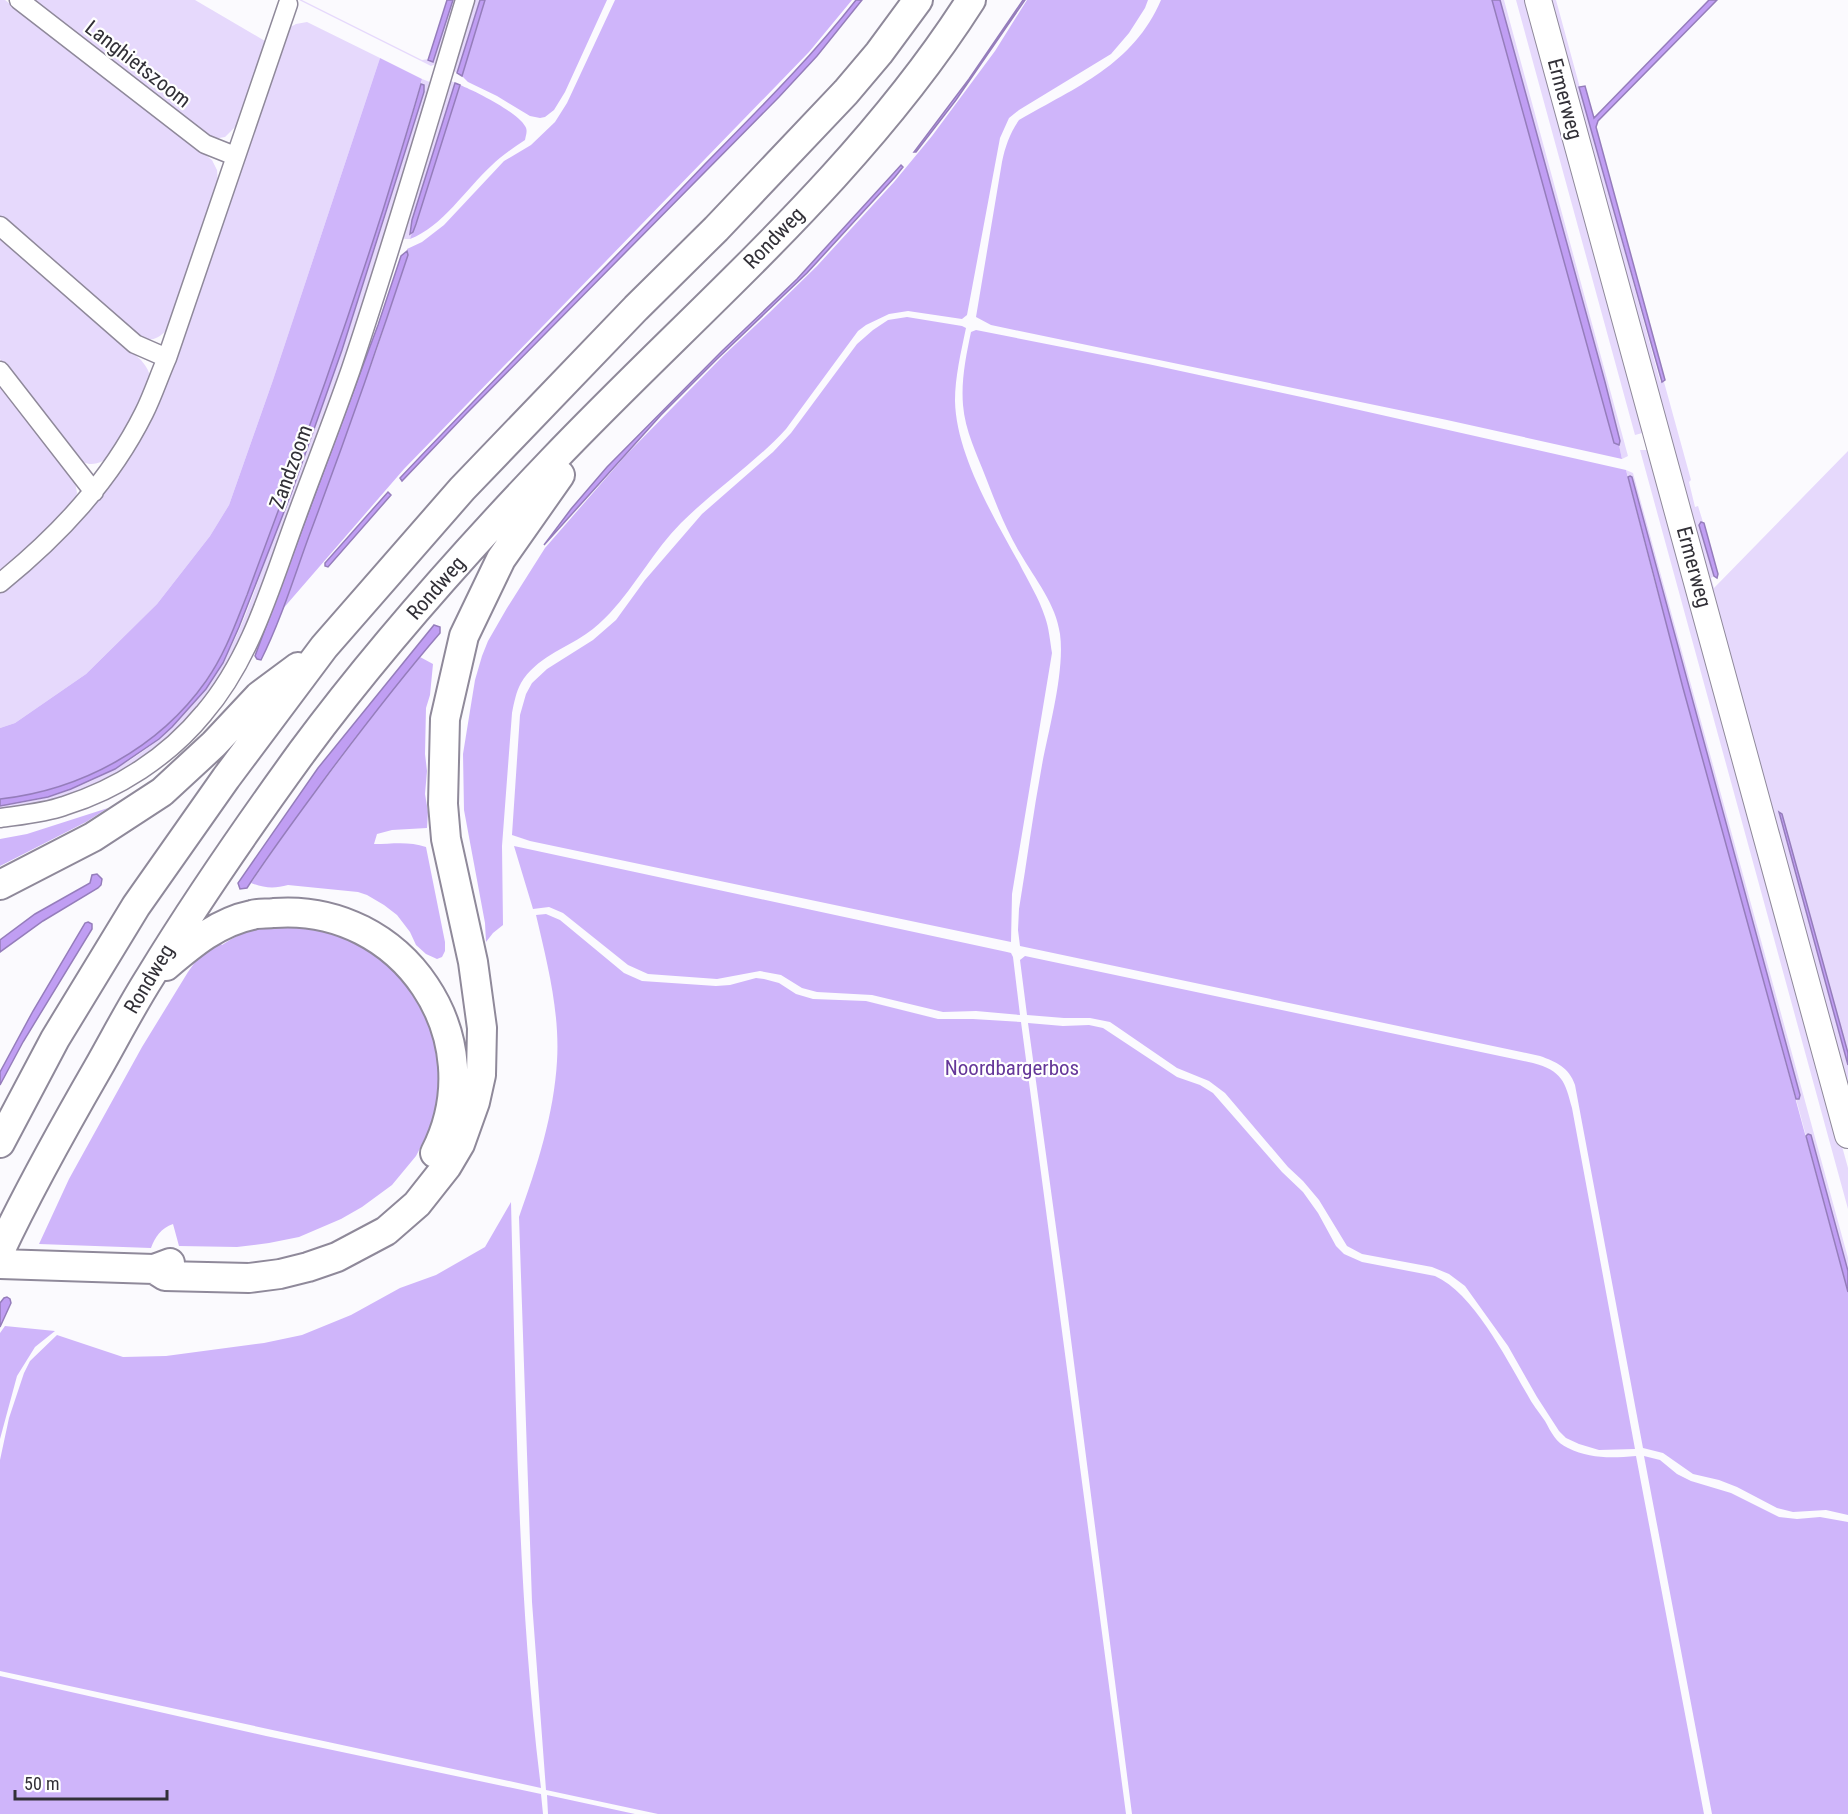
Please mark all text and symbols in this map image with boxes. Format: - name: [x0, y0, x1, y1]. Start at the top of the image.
- street label: Langhietszoom: [81, 15, 195, 113]
- street label: Ermerweg: [1543, 56, 1587, 142]
- street label: Rondweg: [739, 202, 809, 274]
- street label: Zandzoom: [265, 422, 317, 512]
- street label: Ermerweg: [1672, 524, 1716, 610]
- street label: Rondweg: [402, 551, 470, 625]
- street label: Rondweg: [119, 940, 179, 1018]
- park label: Noordbargerbos: [945, 1056, 1079, 1080]
- scale bar: [15, 1763, 166, 1801]
- text: 50 m: [24, 1773, 59, 1794]

